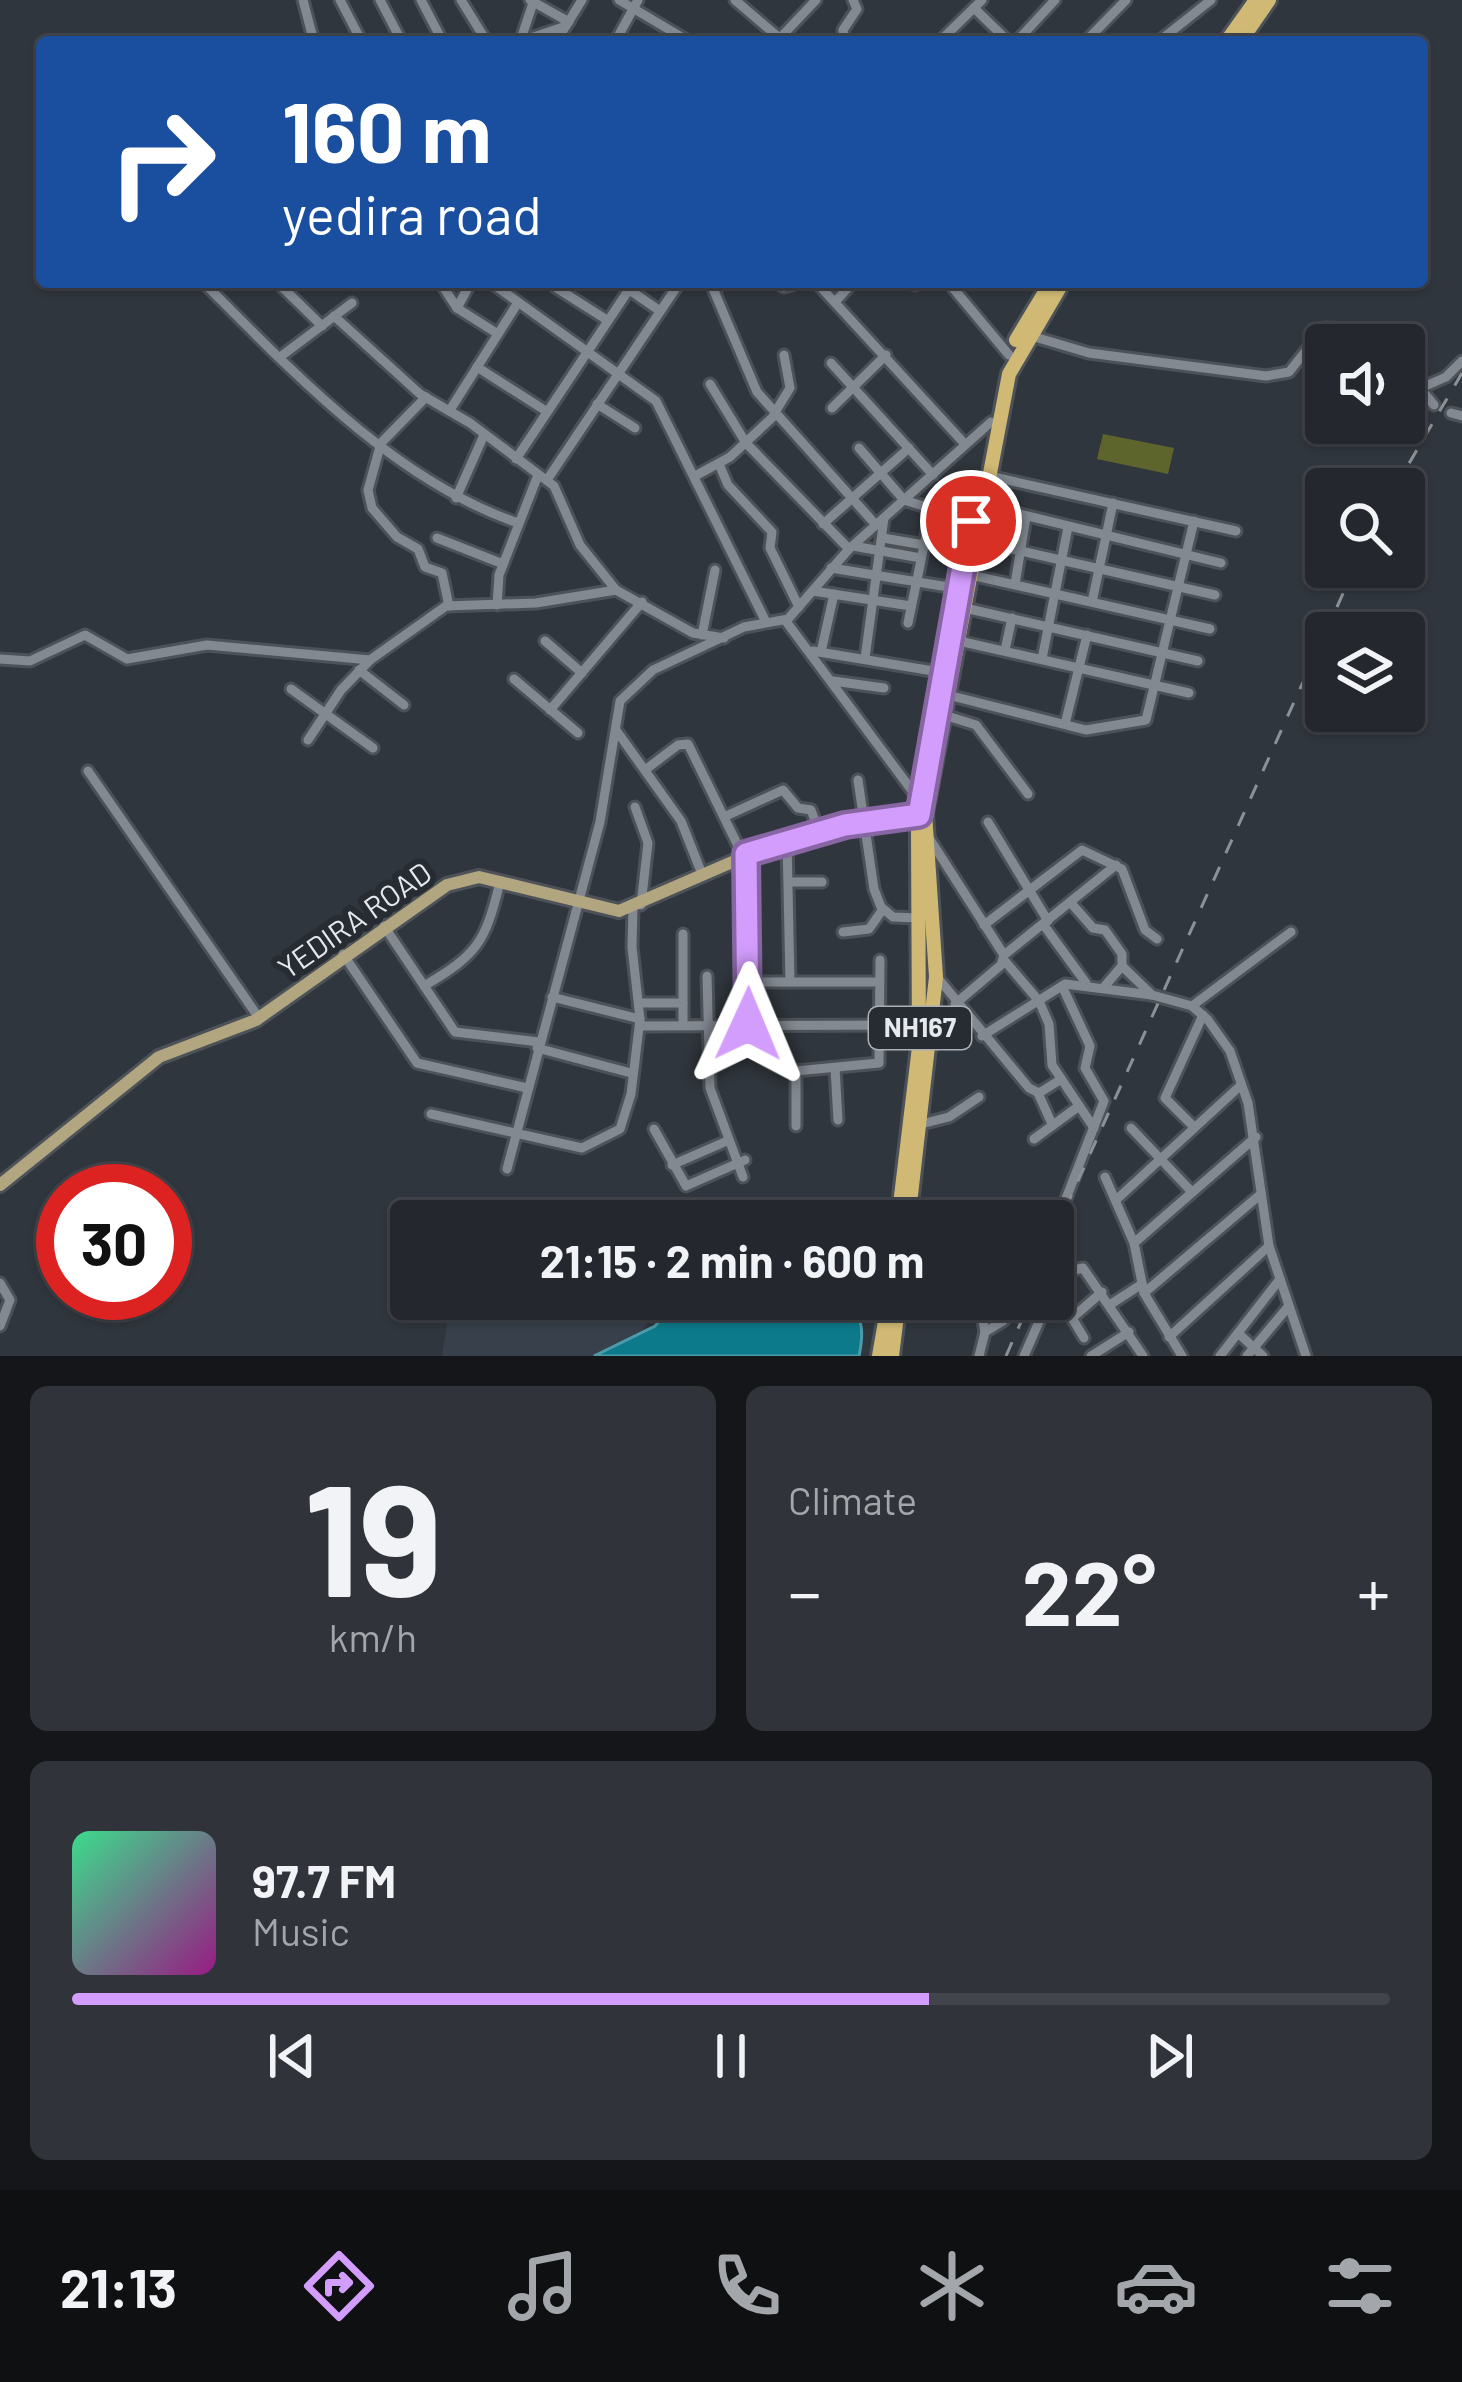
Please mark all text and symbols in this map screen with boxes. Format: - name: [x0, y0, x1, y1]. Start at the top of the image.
- text: 160 m: [282, 79, 492, 180]
- icon: right: [84, 84, 240, 240]
- text: yedira road: [282, 181, 542, 246]
- map controls: [1305, 324, 1425, 732]
- button: sound: [1305, 324, 1425, 444]
- button: search: [1305, 468, 1425, 588]
- pin: [920, 470, 1022, 572]
- icon: arrive: [938, 488, 1004, 554]
- button: layers: [1305, 612, 1425, 732]
- street label: YEDIRA ROAD: [270, 853, 437, 985]
- position arrow: [685, 961, 811, 1087]
- road number: NH167: [869, 1007, 971, 1049]
- speed limit sign: 30: [36, 1164, 192, 1320]
- text: 21:15 · 2 min · 600 m: [540, 1233, 924, 1287]
- text: 19: [304, 1441, 442, 1628]
- text: Climate: [788, 1476, 917, 1523]
- text: 22°: [1022, 1536, 1156, 1644]
- text: −: [788, 1551, 821, 1630]
- text: +: [1357, 1551, 1390, 1630]
- text: km/h: [329, 1613, 417, 1660]
- text: 97.7 FM: [252, 1853, 396, 1907]
- text: Music: [252, 1907, 350, 1954]
- icon: previous: [259, 2023, 325, 2089]
- icon: pause: [698, 2023, 764, 2089]
- icon: next: [1137, 2023, 1203, 2089]
- icon: directions: [297, 2244, 381, 2328]
- icon: music: [501, 2244, 585, 2328]
- icon: phone: [705, 2244, 789, 2328]
- icon: climate: [910, 2244, 994, 2328]
- icon: car: [1114, 2244, 1198, 2328]
- icon: filters: [1318, 2244, 1402, 2328]
- text: 21:13: [60, 2254, 177, 2319]

